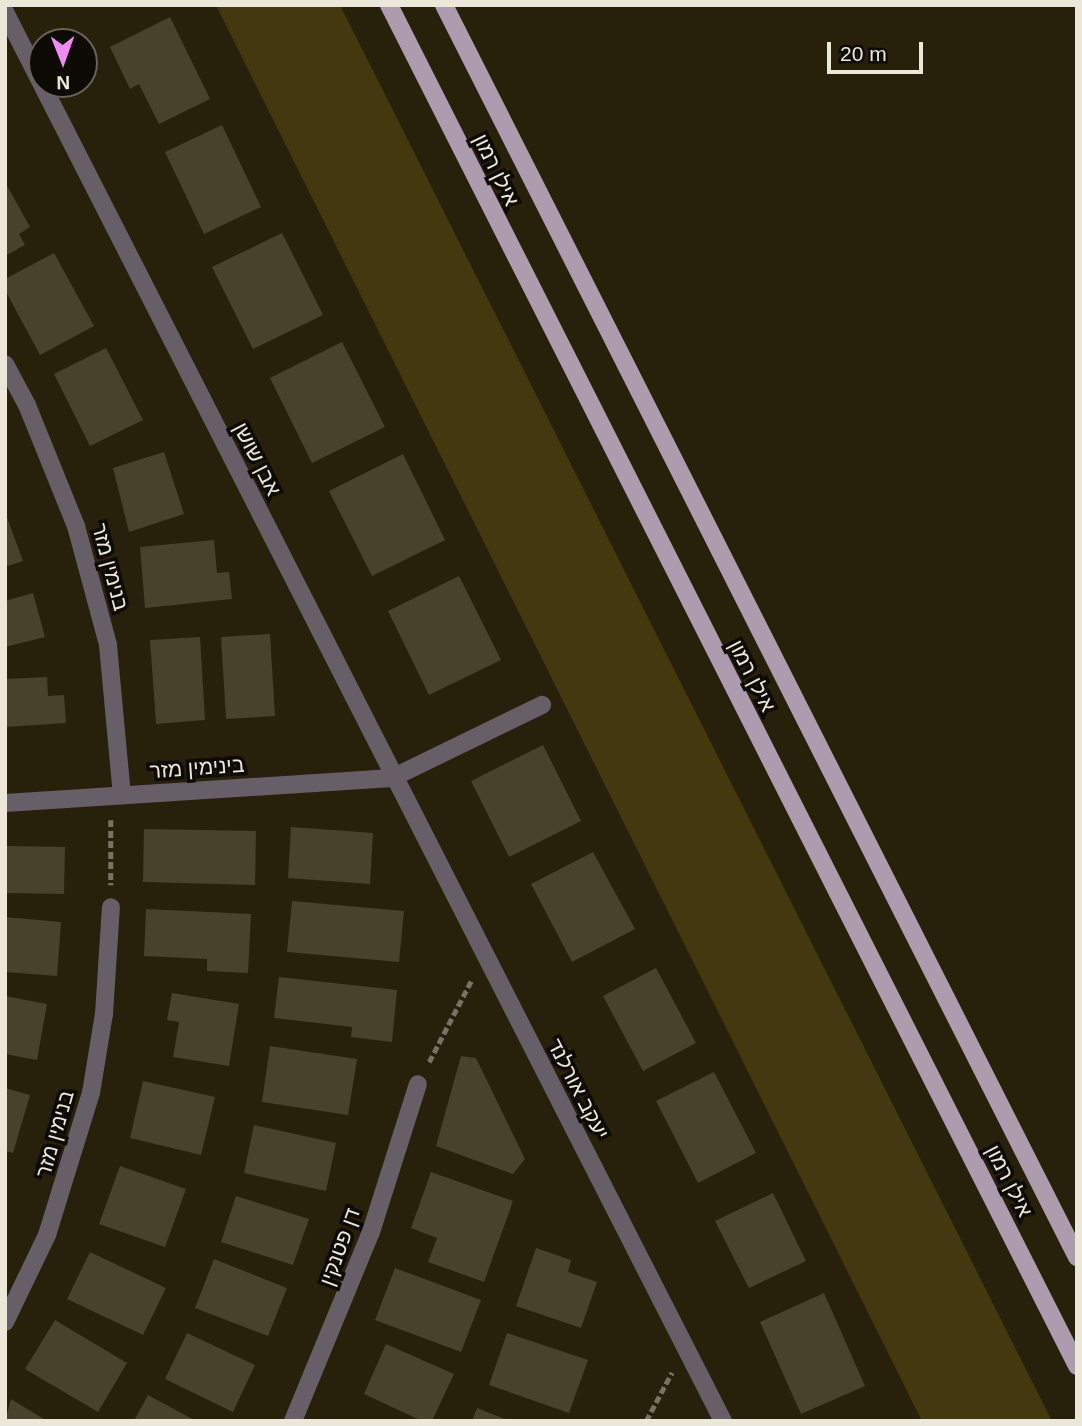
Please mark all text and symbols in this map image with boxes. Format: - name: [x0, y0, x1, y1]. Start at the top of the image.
- north arrow: [28, 28, 98, 98]
- scale bar: [830, 28, 926, 72]
- text: 20 m: [840, 42, 887, 65]
- text: N: [56, 72, 70, 93]
- street label: אילן רמון: [468, 130, 524, 210]
- street label: אבן שושן: [228, 418, 286, 500]
- street label: בנימין מזר: [86, 521, 134, 613]
- street label: אילן רמון: [723, 636, 781, 716]
- street label: בינימין מזר: [149, 752, 245, 784]
- street label: יעקב אורלנד: [542, 1035, 614, 1143]
- street label: בנימין מזר: [31, 1088, 79, 1180]
- street label: אילן רמון: [980, 1141, 1038, 1221]
- street label: דן פטנקין: [314, 1205, 366, 1289]

